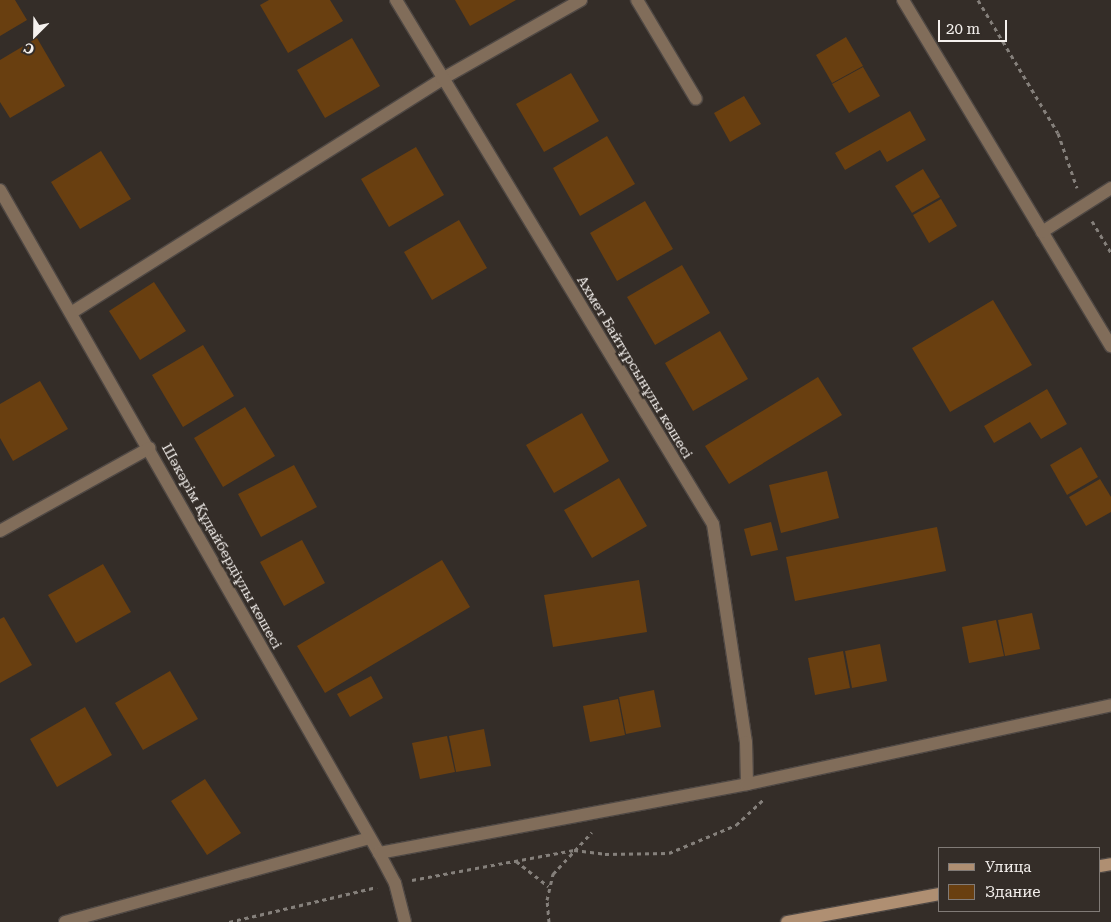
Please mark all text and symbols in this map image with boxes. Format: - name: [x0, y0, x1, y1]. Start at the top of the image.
- north arrow: [10, 10, 60, 60]
- scale bar: [941, 10, 1010, 42]
- text: 20 m: [946, 20, 980, 38]
- text: С: [21, 40, 37, 58]
- street label: Ахмет Байтұрсынұлы көшесі: [574, 273, 696, 461]
- street label: Шәкәрім Құдайбердіұлы көшесі: [158, 440, 286, 652]
- legend: [938, 847, 1101, 912]
- text: Улица: [985, 858, 1031, 876]
- text: Здание: [985, 883, 1041, 901]

